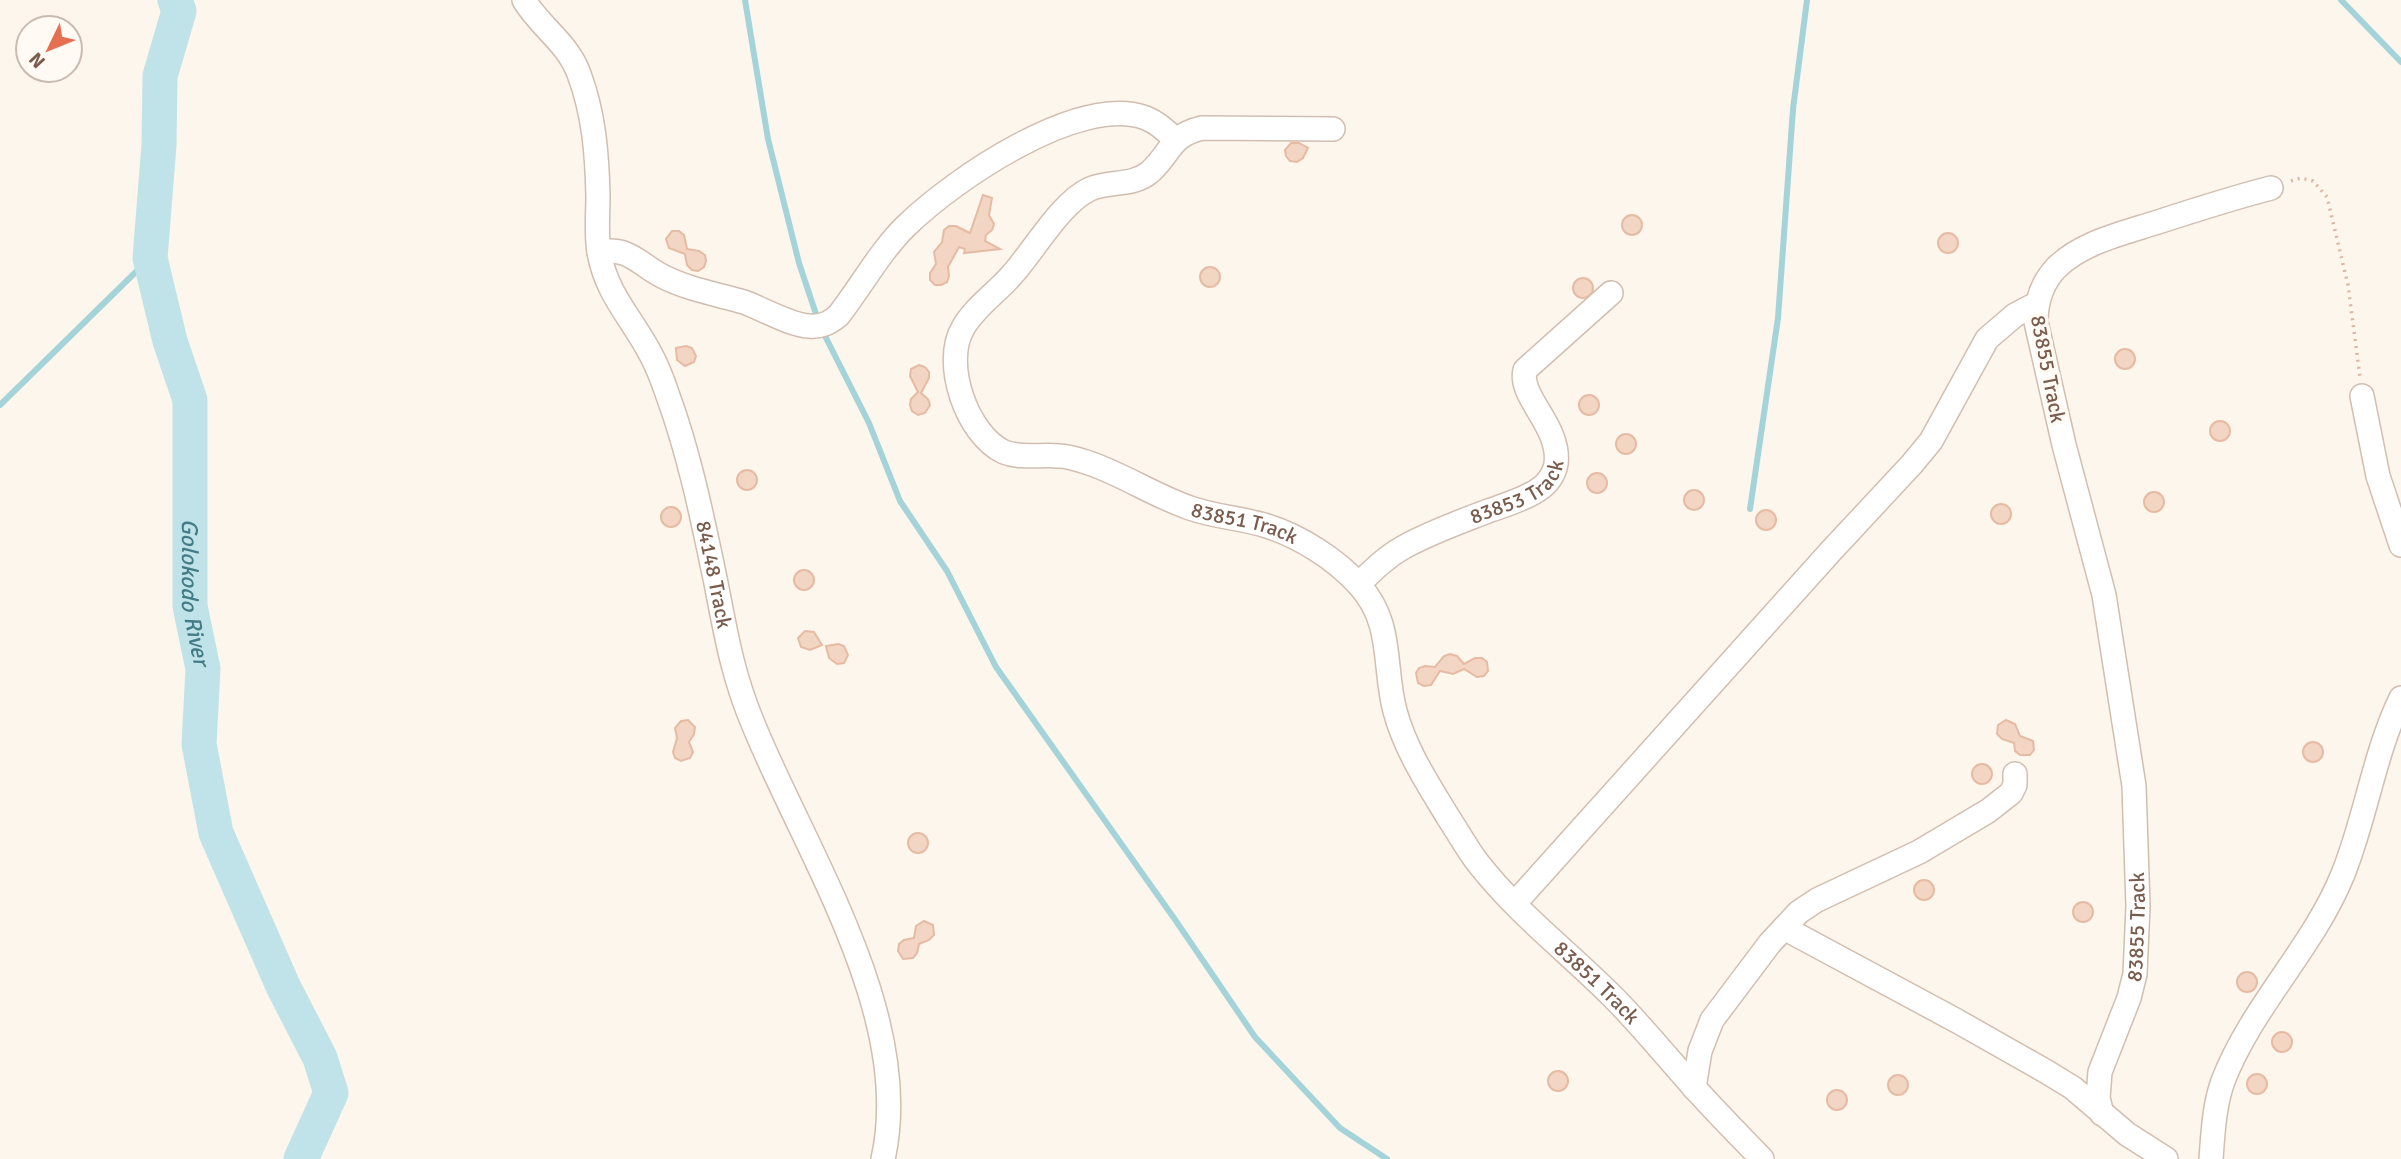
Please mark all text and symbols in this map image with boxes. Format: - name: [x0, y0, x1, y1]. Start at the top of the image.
- north arrow: [14, 14, 84, 84]
- text: N: [24, 47, 51, 73]
- street label: 83855 Track: [2025, 313, 2071, 426]
- street label: 83853 Track: [1466, 457, 1570, 530]
- street label: 83851 Track: [1188, 496, 1303, 550]
- street label: 84148 Track: [690, 518, 738, 631]
- water label: Golokodo River: [175, 519, 217, 672]
- street label: 83855 Track: [2121, 871, 2151, 984]
- street label: 83851 Track: [1549, 935, 1646, 1030]

